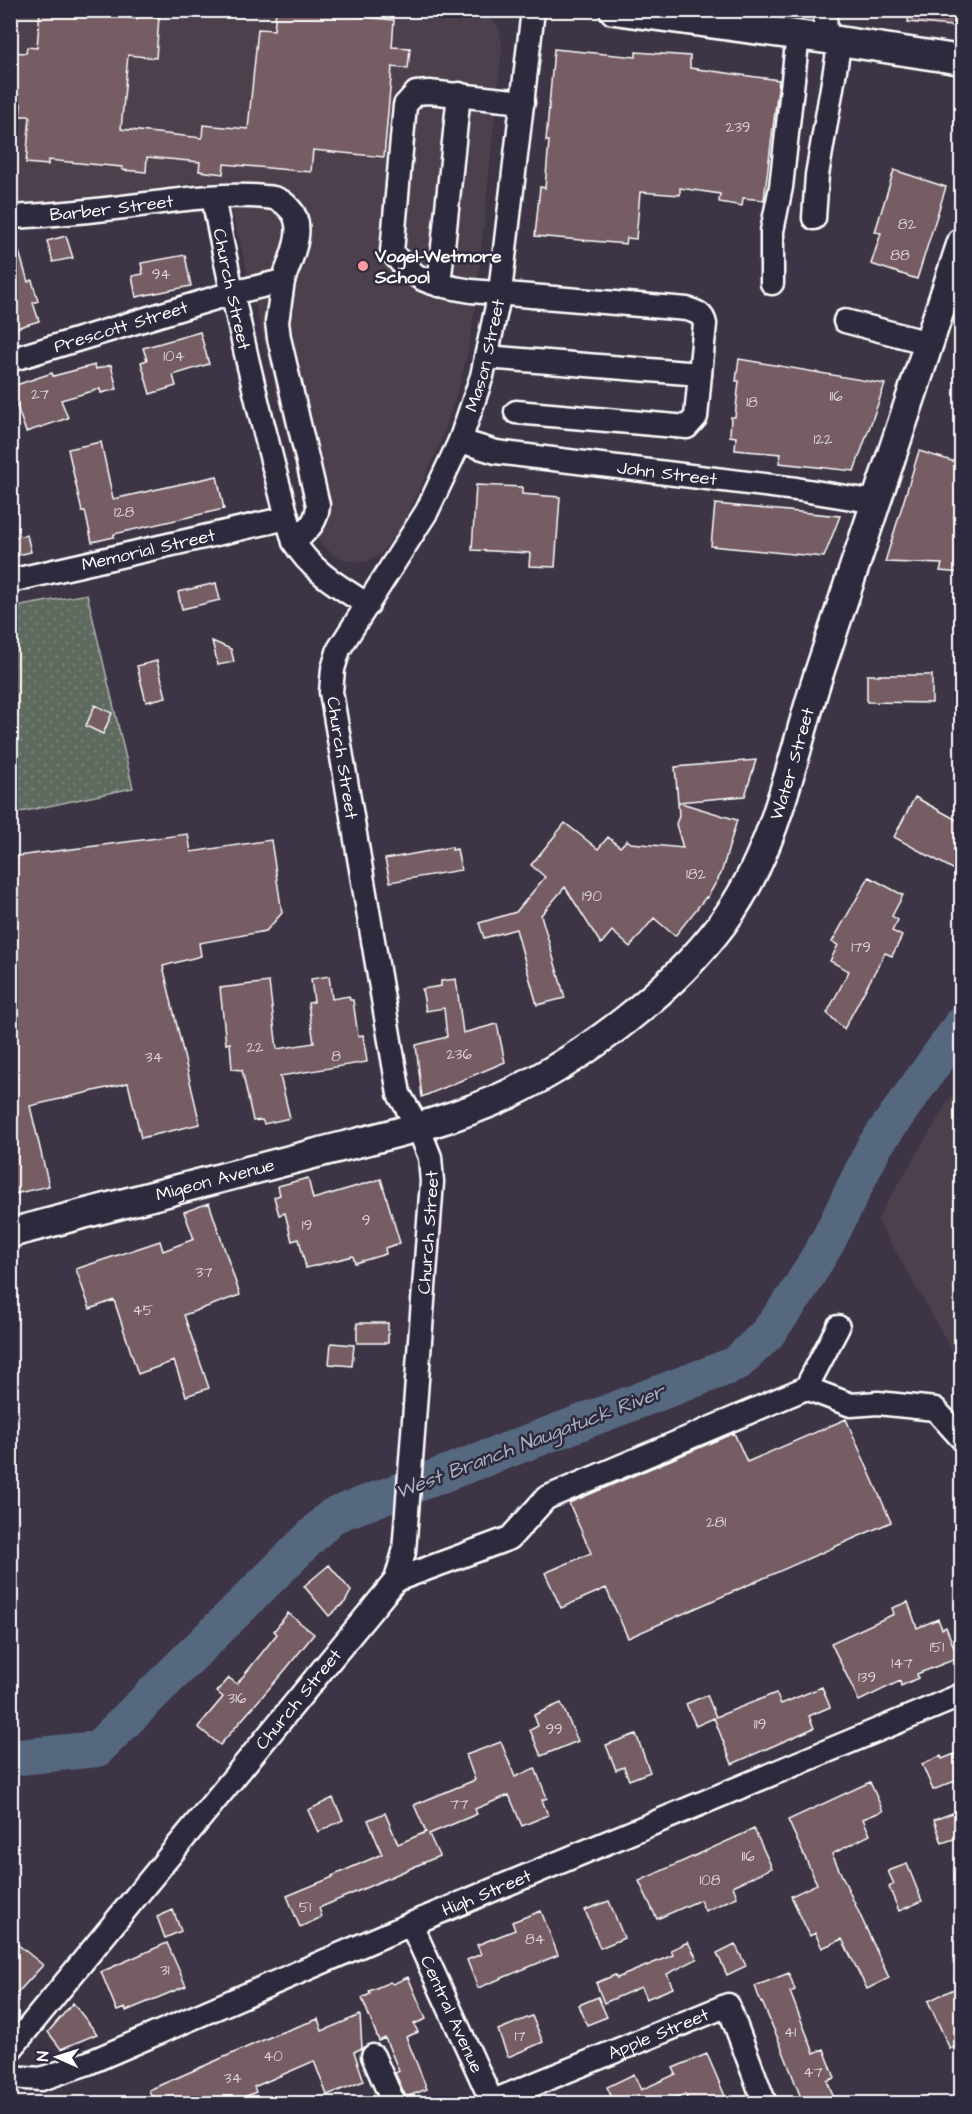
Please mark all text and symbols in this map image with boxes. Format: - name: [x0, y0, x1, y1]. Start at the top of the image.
- house number: 239: [726, 117, 750, 138]
- street label: Barber Street: [49, 188, 176, 227]
- house number: 82: [898, 214, 917, 235]
- street label: Church Street: [207, 226, 257, 353]
- place label: Vogel-Wetmore School: [374, 244, 502, 290]
- house number: 88: [890, 245, 910, 266]
- marker: Vogel-Wetmore School: [356, 259, 370, 273]
- house number: 94: [152, 264, 170, 285]
- street label: Prescott Street: [51, 295, 192, 359]
- street label: Mason Street: [458, 296, 511, 415]
- house number: 104: [163, 346, 185, 367]
- house number: 27: [31, 384, 49, 405]
- house number: 116: [829, 386, 843, 407]
- house number: 18: [746, 392, 758, 413]
- house number: 122: [813, 429, 833, 450]
- street label: John Street: [616, 455, 719, 492]
- house number: 128: [114, 502, 134, 523]
- street label: Memorial Street: [79, 522, 218, 577]
- street label: Church Street: [320, 695, 364, 822]
- street label: Water Street: [763, 704, 820, 823]
- house number: 182: [686, 864, 707, 885]
- house number: 190: [582, 886, 602, 907]
- house number: 179: [851, 937, 871, 958]
- house number: 22: [246, 1037, 264, 1058]
- house number: 236: [446, 1044, 472, 1065]
- house number: 8: [331, 1046, 341, 1067]
- house number: 34: [145, 1047, 163, 1068]
- street label: Migeon Avenue: [153, 1152, 277, 1207]
- street label: Church Street: [411, 1169, 445, 1295]
- house number: 9: [362, 1210, 370, 1231]
- house number: 19: [302, 1215, 312, 1236]
- house number: 37: [196, 1262, 212, 1283]
- house number: 45: [133, 1300, 154, 1321]
- water label: West Branch Naugatuck River: [392, 1377, 671, 1507]
- house number: 281: [706, 1512, 726, 1533]
- house number: 151: [930, 1637, 944, 1658]
- street label: Church Street: [249, 1643, 348, 1755]
- house number: 147: [891, 1653, 913, 1674]
- house number: 139: [858, 1667, 876, 1688]
- house number: 316: [228, 1688, 247, 1709]
- house number: 119: [754, 1714, 766, 1735]
- house number: 99: [545, 1719, 563, 1740]
- house number: 77: [450, 1794, 468, 1815]
- house number: 116: [741, 1846, 755, 1867]
- street label: High Street: [438, 1863, 536, 1922]
- house number: 108: [699, 1870, 721, 1891]
- house number: 51: [299, 1897, 311, 1918]
- house number: 84: [525, 1929, 545, 1950]
- street label: Central Avenue: [414, 1951, 490, 2077]
- house number: 31: [160, 1960, 170, 1981]
- street label: Apple Street: [604, 2001, 713, 2065]
- house number: 41: [784, 2022, 796, 2043]
- house number: 17: [514, 2026, 526, 2047]
- north arrow: [27, 2027, 87, 2087]
- house number: 40: [263, 2046, 283, 2067]
- text: N: [32, 2051, 54, 2062]
- house number: 47: [803, 2062, 823, 2083]
- house number: 34: [224, 2068, 242, 2089]

